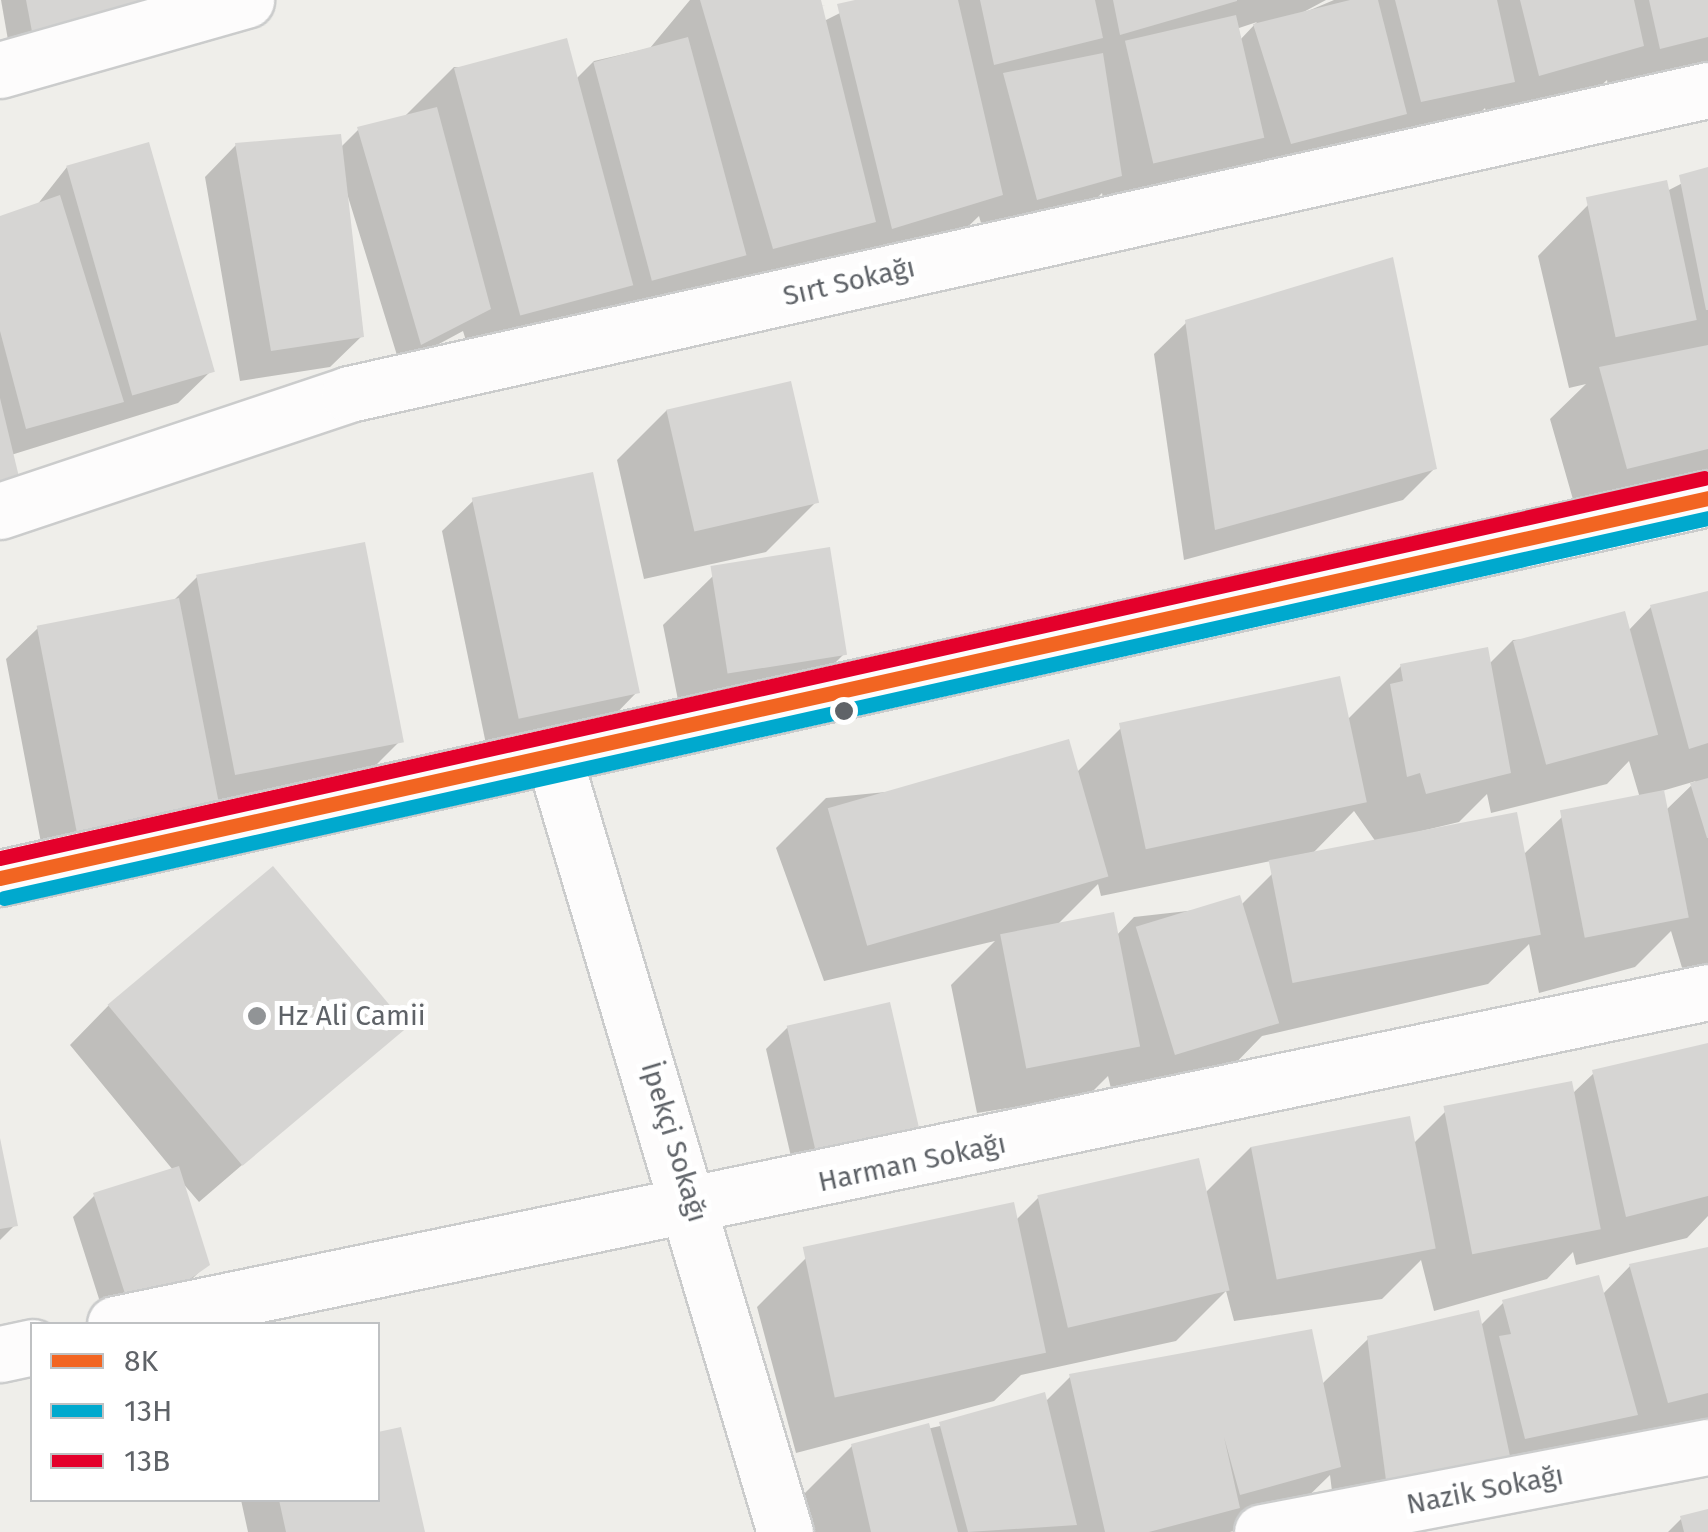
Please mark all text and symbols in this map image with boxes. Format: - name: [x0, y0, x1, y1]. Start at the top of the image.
- street label: Sırt Sokağı: [780, 251, 918, 313]
- unlabelled marker: [834, 701, 854, 721]
- place label: Hz Ali Camii: [277, 999, 426, 1033]
- marker: Hz Ali Camii: [246, 1005, 268, 1027]
- street label: İpekçi Sokağı: [634, 1058, 714, 1226]
- street label: Harman Sokağı: [815, 1127, 1009, 1199]
- legend: [30, 1322, 380, 1502]
- text: 8K: [124, 1343, 158, 1379]
- text: 13H: [124, 1393, 172, 1429]
- text: 13B: [124, 1443, 170, 1479]
- street label: Nazik Sokağı: [1404, 1458, 1566, 1522]

